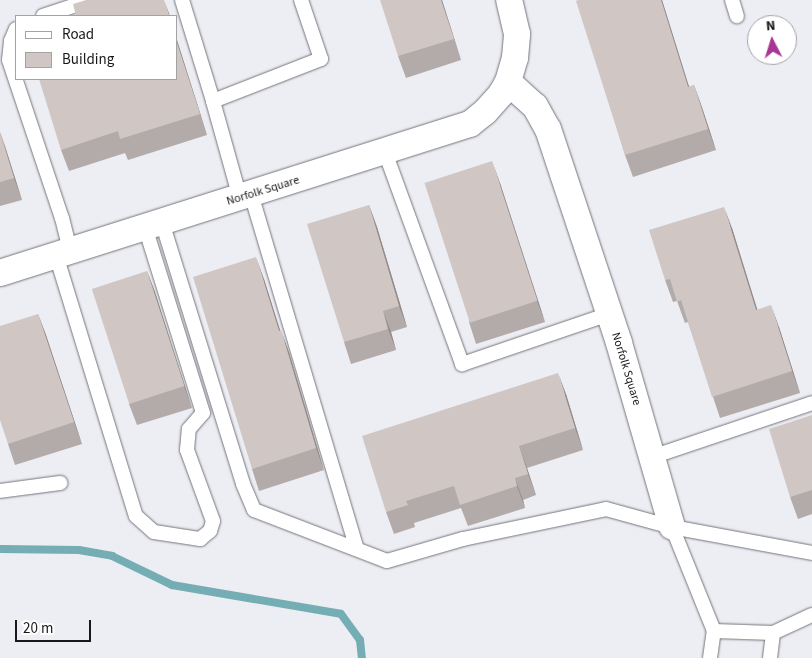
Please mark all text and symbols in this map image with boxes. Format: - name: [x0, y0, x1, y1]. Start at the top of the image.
- legend: [15, 15, 178, 80]
- north arrow: [747, 15, 797, 65]
- text: N: [765, 16, 776, 36]
- text: Road: [62, 24, 94, 45]
- text: Building: [62, 49, 114, 70]
- street label: Norfolk Square: [225, 173, 301, 209]
- street label: Norfolk Square: [608, 331, 644, 407]
- scale bar: [18, 610, 94, 642]
- text: 20 m: [23, 618, 53, 639]

